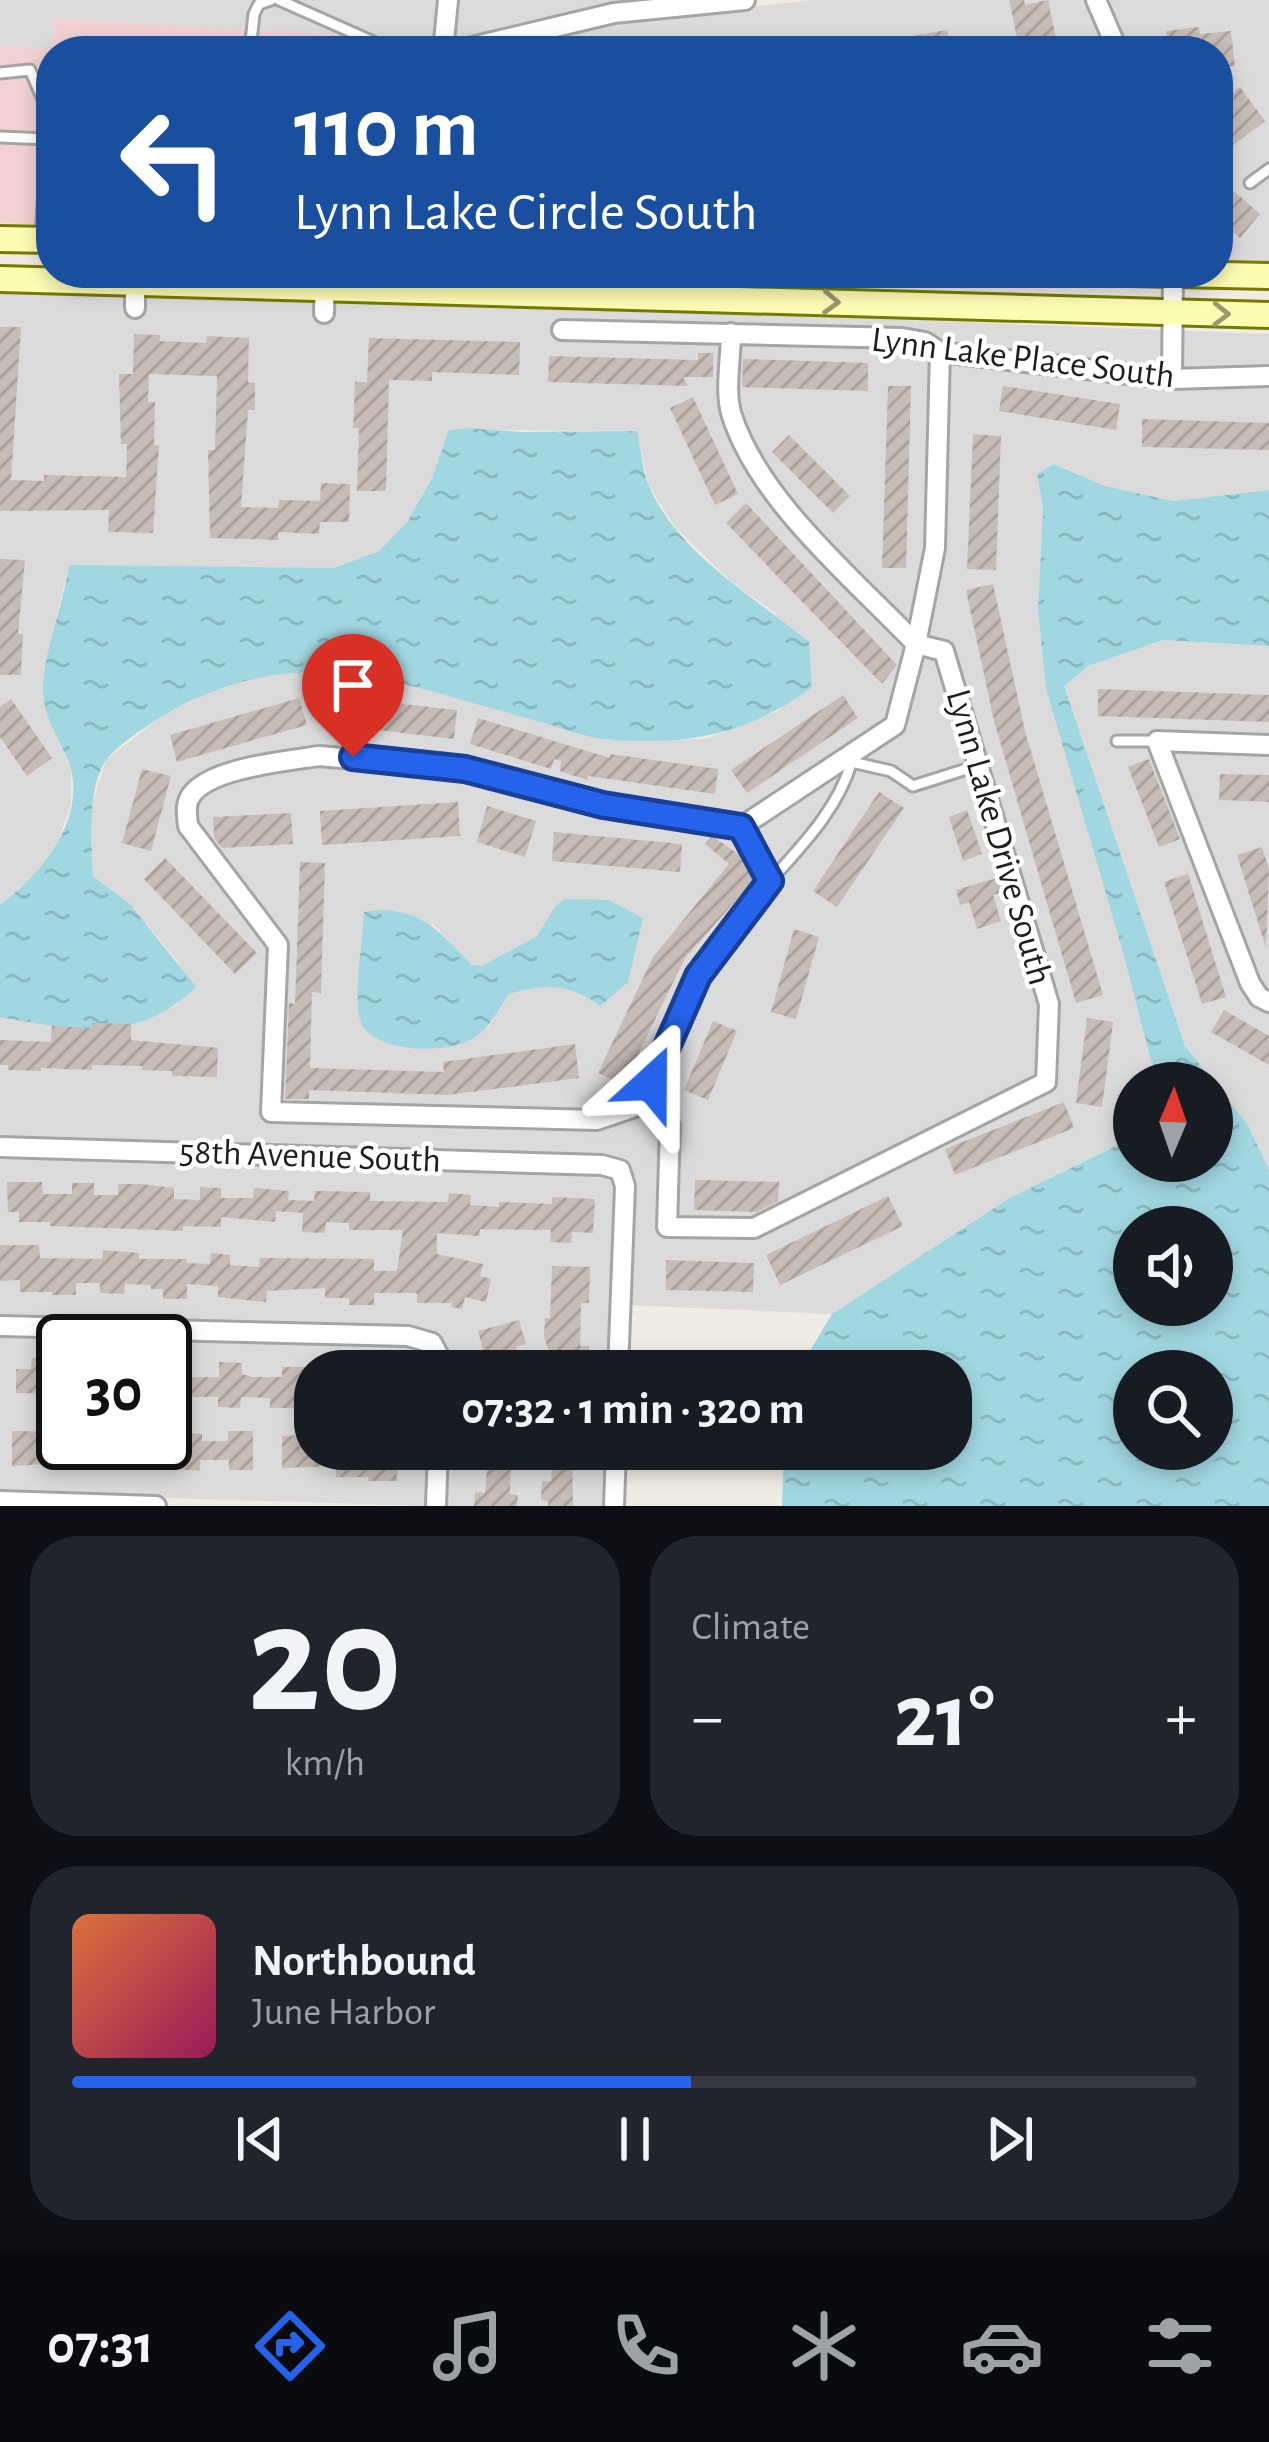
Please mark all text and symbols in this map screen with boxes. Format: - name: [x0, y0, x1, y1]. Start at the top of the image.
- icon: left: [96, 84, 252, 240]
- text: 110 m: [294, 88, 479, 172]
- text: Lynn Lake Circle South: [294, 186, 758, 240]
- one-way arrow: [822, 289, 841, 315]
- one-way arrow: [1212, 300, 1231, 326]
- street label: Lynn Lake Place South: [869, 322, 1177, 394]
- pin: [302, 634, 404, 757]
- icon: arrive: [320, 652, 386, 718]
- street label: Lynn Lake Drive South: [940, 685, 1058, 989]
- position arrow: [588, 1020, 714, 1146]
- north arrow: [1113, 1062, 1233, 1182]
- map controls: [1113, 1062, 1233, 1470]
- street label: 58th Avenue South: [179, 1133, 441, 1179]
- button: sound: [1113, 1206, 1233, 1326]
- speed limit sign: 30: [36, 1314, 192, 1470]
- button: search: [1113, 1350, 1233, 1470]
- text: 07:32 · 1 min · 320 m: [461, 1387, 805, 1432]
- text: 20: [247, 1584, 402, 1740]
- text: Climate: [692, 1608, 810, 1647]
- text: 21°: [894, 1673, 995, 1763]
- text: −: [692, 1685, 723, 1751]
- text: +: [1165, 1685, 1197, 1751]
- text: km/h: [285, 1744, 365, 1783]
- text: Northbound: [252, 1939, 476, 1984]
- text: June Harbor: [252, 1993, 435, 2032]
- icon: previous: [227, 2106, 293, 2172]
- icon: pause: [602, 2106, 668, 2172]
- icon: next: [977, 2106, 1043, 2172]
- icon: directions: [248, 2304, 332, 2388]
- icon: music: [426, 2304, 510, 2388]
- icon: phone: [604, 2304, 688, 2388]
- icon: climate: [782, 2304, 866, 2388]
- icon: car: [960, 2304, 1044, 2388]
- icon: filters: [1138, 2304, 1222, 2388]
- text: 07:31: [47, 2319, 154, 2373]

